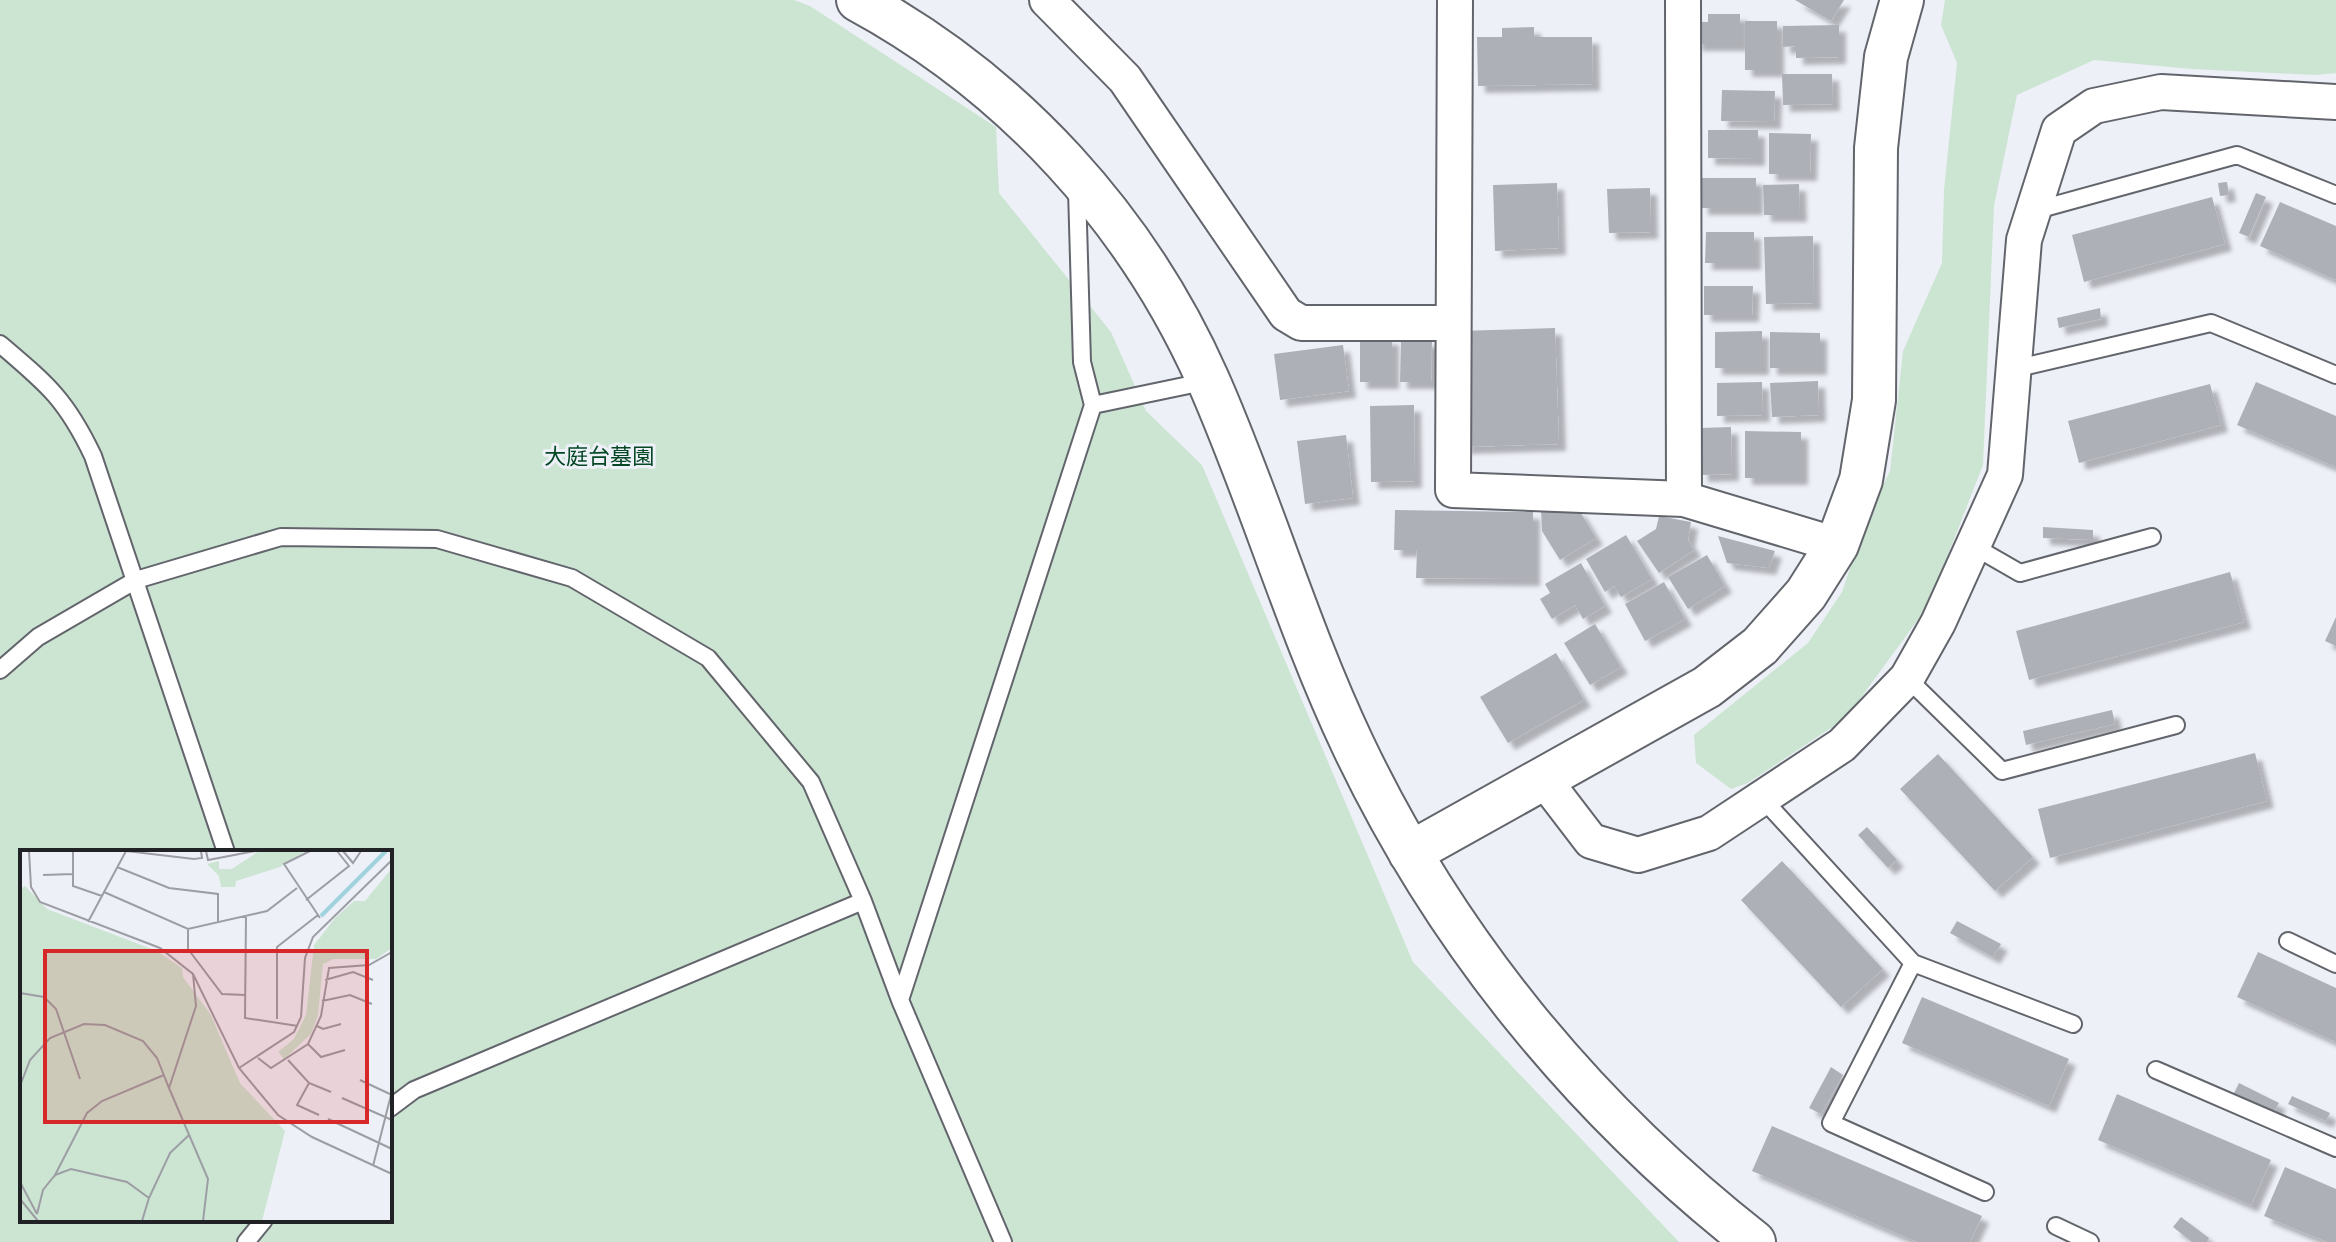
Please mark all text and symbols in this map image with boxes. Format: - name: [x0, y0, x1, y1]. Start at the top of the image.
- park label: 大庭台墓園: [544, 440, 654, 470]
- inset map: [20, 850, 392, 1222]

